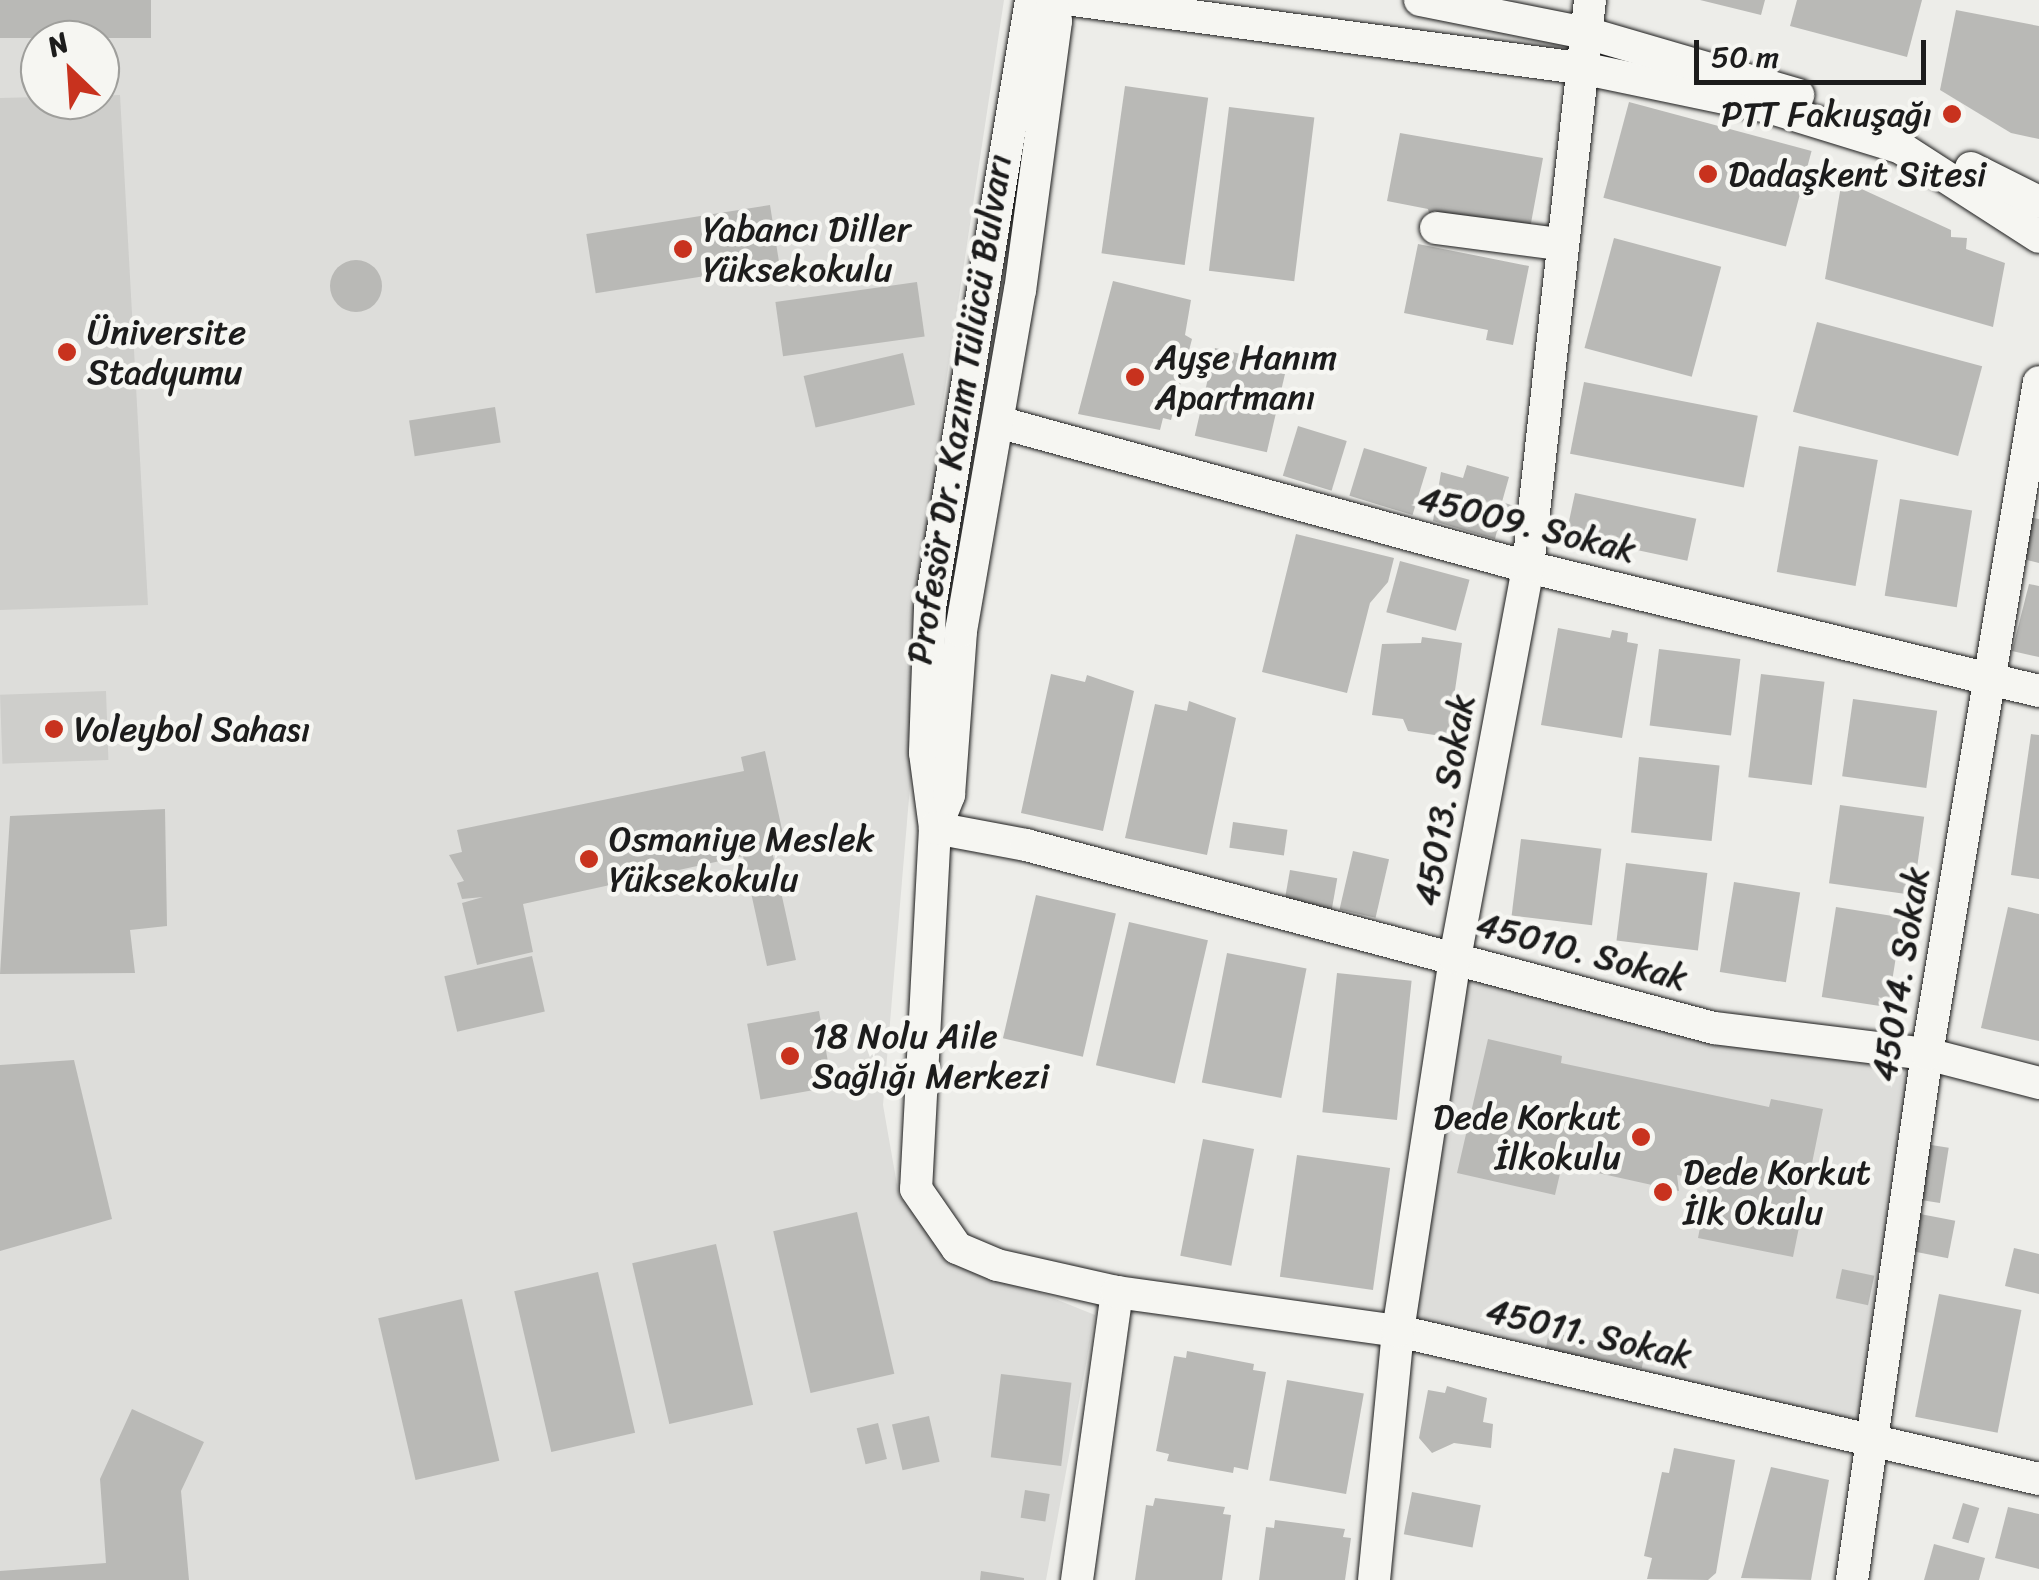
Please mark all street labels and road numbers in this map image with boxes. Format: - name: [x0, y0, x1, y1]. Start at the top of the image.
- street label: Profesör Dr. Kazım Tülücü Bulvarı: [898, 152, 1020, 666]
- street label: 45009. Sokak: [1414, 477, 1640, 571]
- street label: 45013. Sokak: [1405, 691, 1483, 909]
- street label: 45014. Sokak: [1862, 864, 1938, 1084]
- street label: 45010. Sokak: [1472, 903, 1692, 999]
- street label: 45011. Sokak: [1482, 1289, 1696, 1377]

